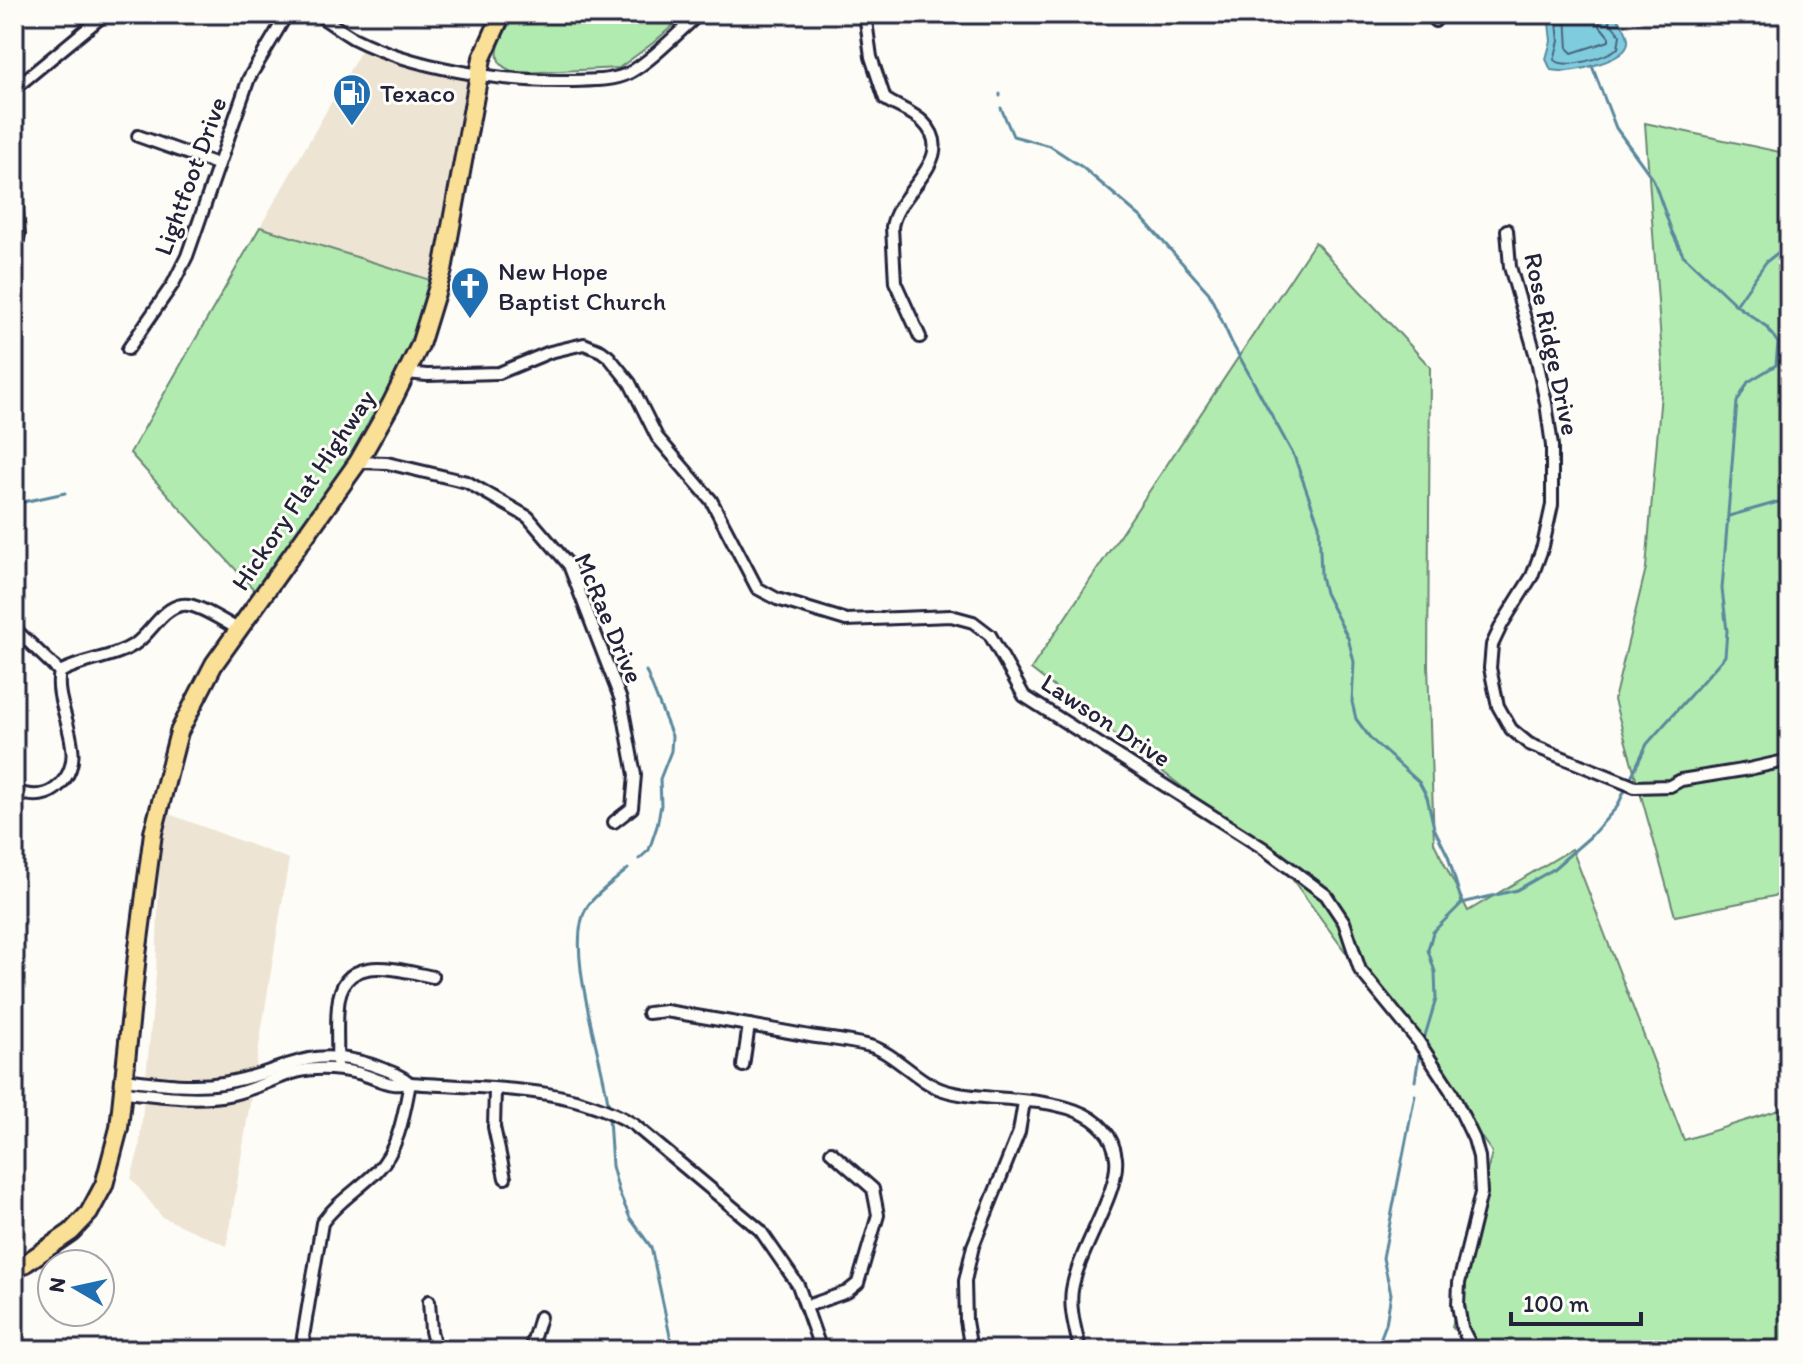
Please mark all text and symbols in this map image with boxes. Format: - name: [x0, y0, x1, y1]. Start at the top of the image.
- fuel station icon: Texaco: [331, 72, 373, 127]
- place label: Texaco: [380, 77, 455, 109]
- street label: Lightfoot Drive: [146, 92, 234, 260]
- street label: Rose Ridge Drive: [1517, 250, 1587, 438]
- place label: New Hope Baptist Church: [498, 255, 666, 317]
- church icon: New Hope Baptist Church: [449, 265, 491, 320]
- street label: Hickory Flat Highway: [224, 383, 382, 597]
- street label: McRae Drive: [567, 548, 651, 688]
- street label: Lawson Drive: [1035, 666, 1177, 774]
- north arrow: [36, 1248, 116, 1328]
- text: N: [42, 1275, 71, 1294]
- scale bar: [1511, 1276, 1641, 1326]
- text: 100 m: [1523, 1289, 1589, 1318]

